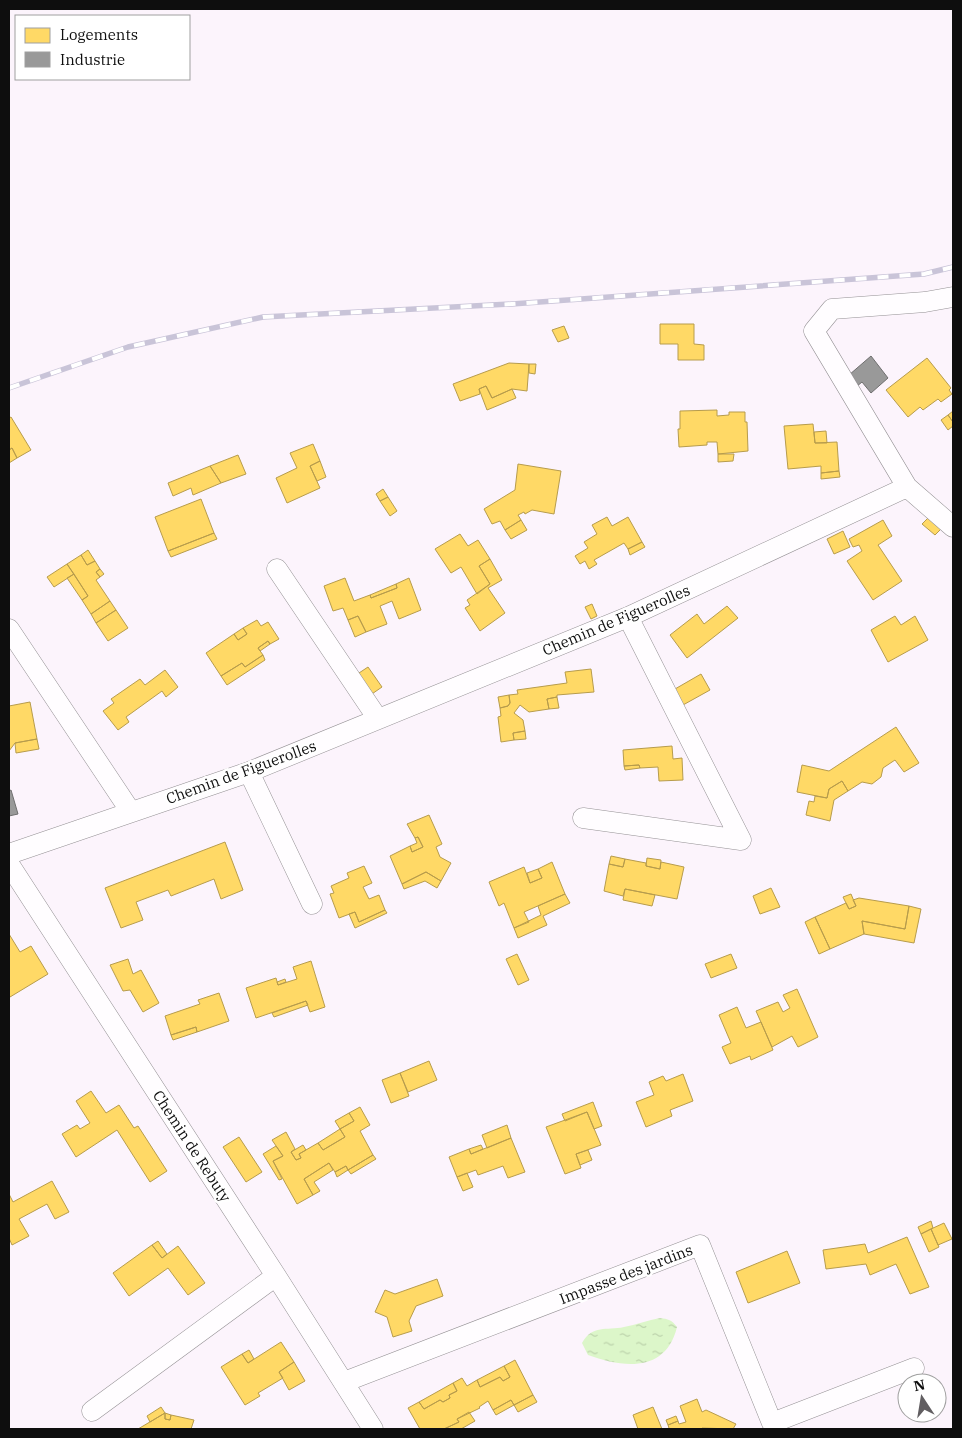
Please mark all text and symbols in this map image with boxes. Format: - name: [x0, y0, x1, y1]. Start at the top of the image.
- legend: [15, 15, 190, 80]
- text: Logements: [60, 25, 138, 44]
- text: Industrie: [60, 50, 125, 69]
- street label: Chemin de Figuerolles: [539, 580, 693, 660]
- street label: Chemin de Figuerolles: [163, 736, 319, 808]
- street label: Chemin de Rebuty: [149, 1087, 235, 1205]
- street label: Impasse des jardins: [557, 1240, 695, 1308]
- north arrow: [897, 1373, 947, 1423]
- text: N: [912, 1375, 927, 1395]

